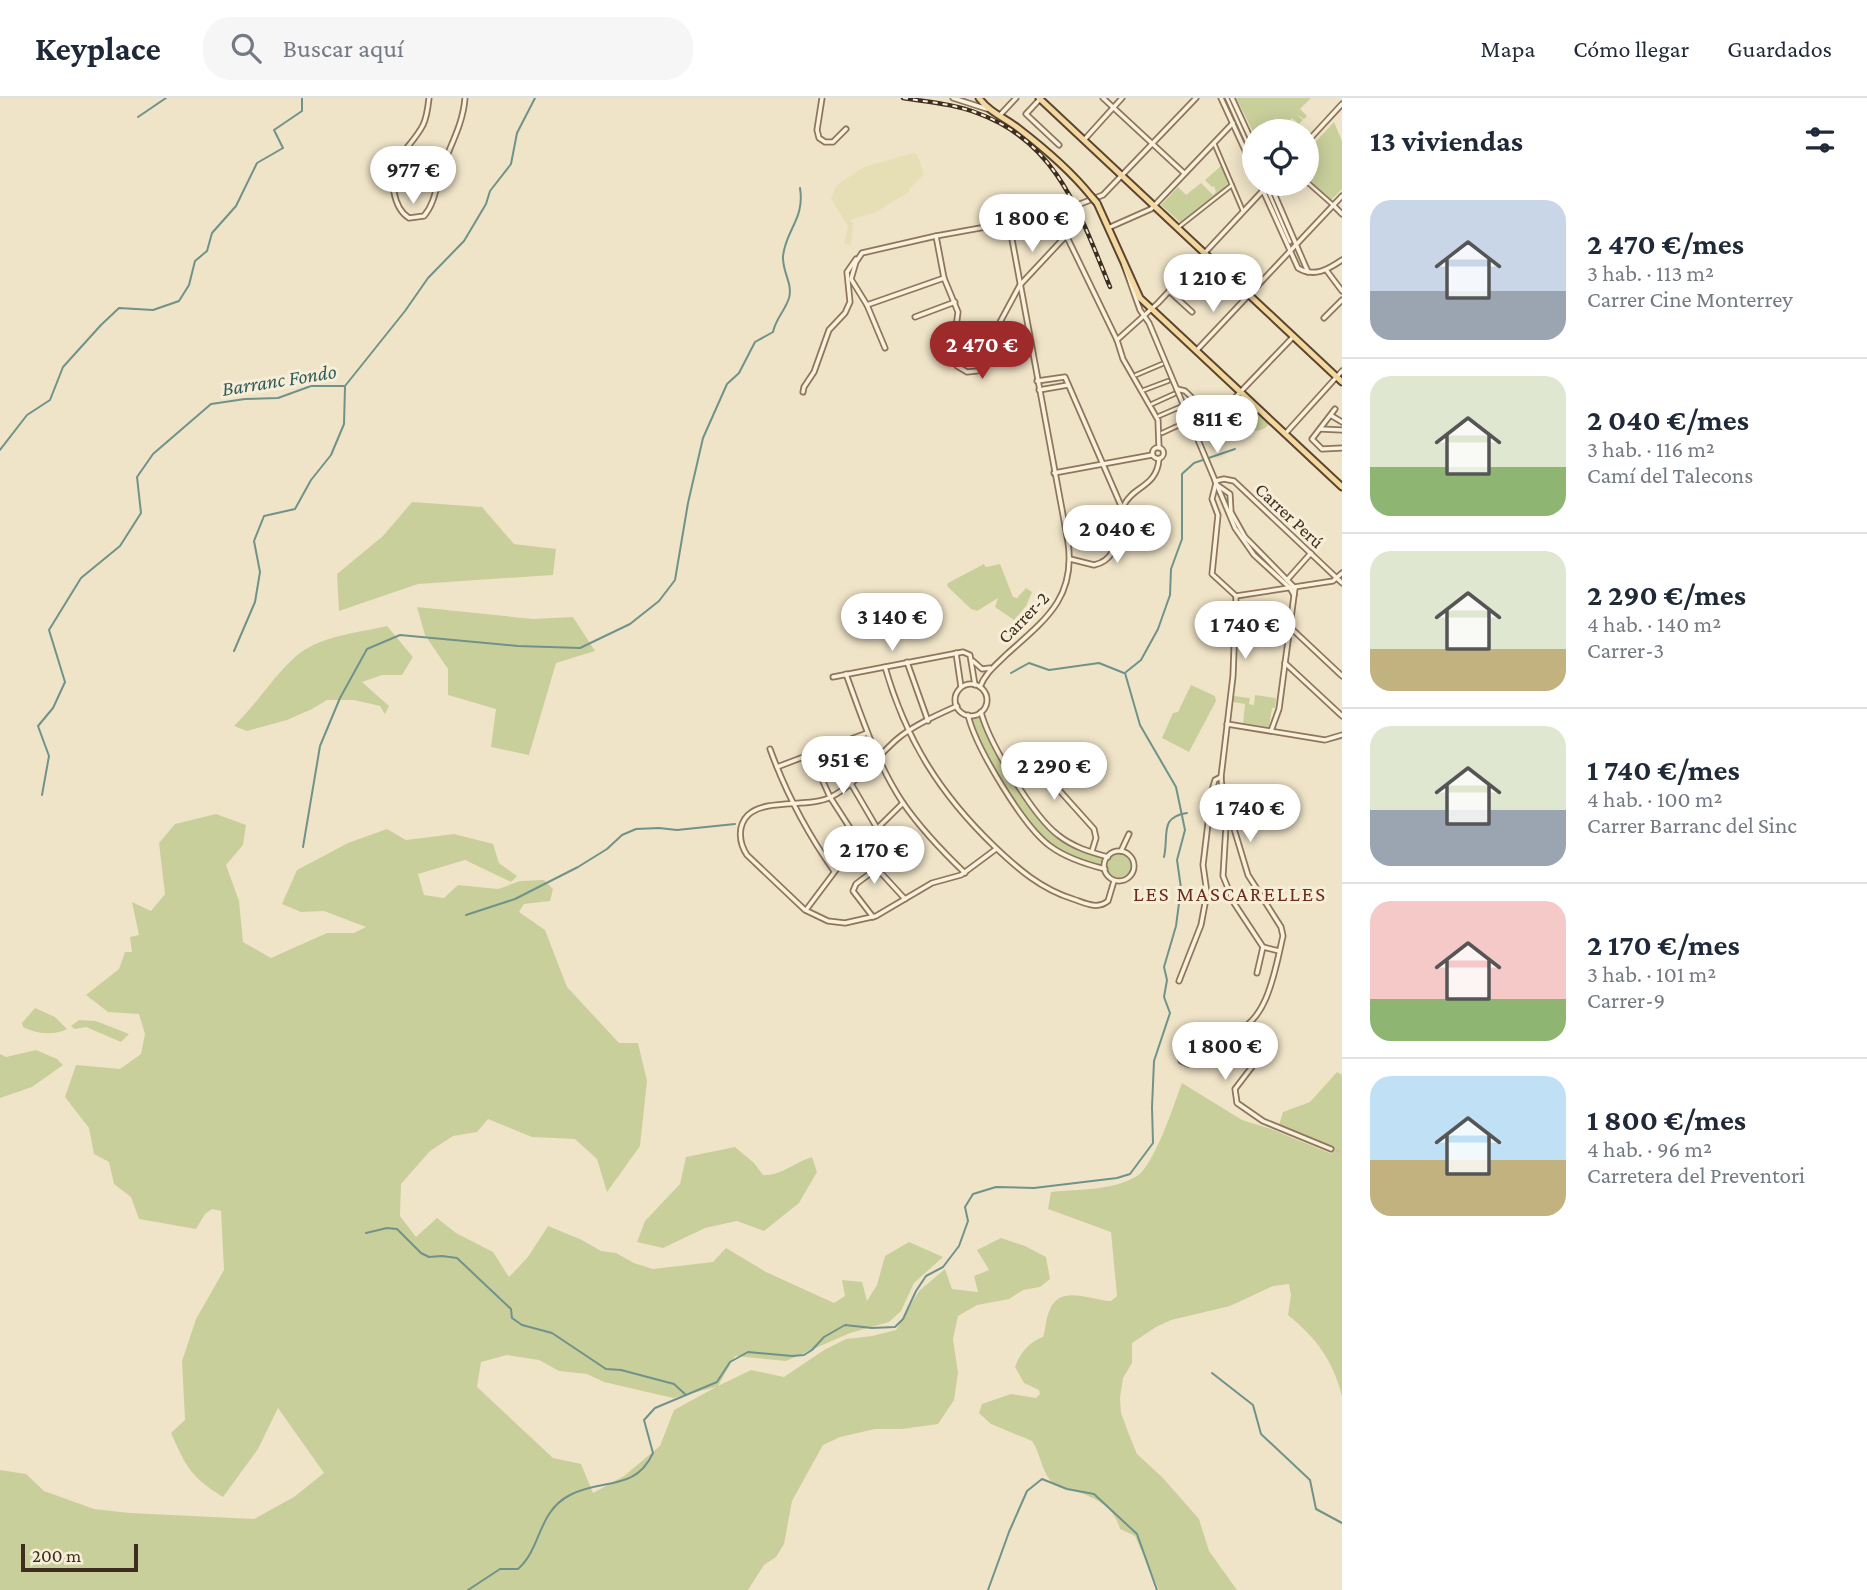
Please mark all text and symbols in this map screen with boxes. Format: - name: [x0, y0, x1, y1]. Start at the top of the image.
- search box: [203, 17, 693, 80]
- icon: search: [227, 29, 265, 67]
- text: Keyplace: [35, 30, 161, 67]
- text: Buscar aquí: [283, 34, 404, 63]
- text: Mapa: [1481, 35, 1535, 62]
- text: Cómo llegar: [1573, 35, 1689, 62]
- text: Guardados: [1727, 35, 1832, 62]
- map controls: [1242, 119, 1319, 196]
- button: locate: [1242, 119, 1319, 196]
- icon: filters: [1801, 121, 1839, 159]
- text: 13 viviendas: [1370, 124, 1523, 157]
- pin: 977 €: [364, 146, 462, 206]
- text: 977 €: [386, 156, 440, 182]
- pin: 1 800 €: [967, 194, 1097, 254]
- text: 1 800 €: [995, 204, 1069, 230]
- text: 2 470 €/mes: [1587, 227, 1744, 260]
- icon: home: [1426, 228, 1510, 312]
- pin: 1 210 €: [1148, 254, 1278, 314]
- text: 3 hab. · 113 m²: [1587, 260, 1714, 286]
- text: 1 210 €: [1180, 264, 1246, 290]
- text: Carrer Cine Monterrey: [1587, 286, 1793, 312]
- pin: 2 470 €: [917, 322, 1047, 381]
- text: 2 470 €: [946, 331, 1018, 357]
- water label: Barranc Fondo: [220, 359, 338, 401]
- pin: 811 €: [1168, 396, 1266, 455]
- text: 2 040 €/mes: [1587, 403, 1749, 436]
- icon: home: [1426, 404, 1510, 488]
- text: 811 €: [1192, 405, 1242, 431]
- text: 3 hab. · 116 m²: [1587, 436, 1715, 462]
- text: Camí del Talecons: [1587, 462, 1753, 488]
- street label: Carrer Perú: [1251, 478, 1328, 552]
- pin: 2 040 €: [1052, 505, 1182, 565]
- text: 2 040 €: [1079, 515, 1155, 541]
- text: 2 290 €/mes: [1587, 578, 1746, 611]
- icon: home: [1426, 579, 1510, 663]
- street label: Carrer-2: [994, 587, 1053, 648]
- pin: 3 140 €: [827, 594, 957, 653]
- pin: 1 740 €: [1180, 602, 1310, 661]
- text: 3 140 €: [857, 603, 927, 629]
- text: 1 740 €: [1211, 611, 1279, 637]
- text: 4 hab. · 140 m²: [1587, 611, 1721, 637]
- text: Carrer-3: [1587, 637, 1664, 663]
- pin: 951 €: [794, 736, 892, 796]
- pin: 2 290 €: [989, 742, 1119, 802]
- text: 951 €: [817, 746, 869, 772]
- text: 2 290 €: [1017, 752, 1091, 778]
- text: 1 740 €/mes: [1587, 753, 1740, 786]
- icon: home: [1426, 754, 1510, 838]
- pin: 1 740 €: [1185, 784, 1315, 844]
- text: 4 hab. · 100 m²: [1587, 786, 1722, 812]
- text: 1 740 €: [1216, 794, 1284, 820]
- text: Carrer Barranc del Sinc: [1587, 812, 1797, 838]
- pin: 2 170 €: [809, 826, 939, 886]
- text: 2 170 €: [839, 836, 909, 862]
- district label: LES MASCARELLES: [1133, 882, 1327, 906]
- text: 2 170 €/mes: [1587, 928, 1740, 961]
- icon: home: [1426, 929, 1510, 1013]
- text: 3 hab. · 101 m²: [1587, 961, 1716, 987]
- text: Carrer-9: [1587, 987, 1665, 1013]
- pin: 1 800 €: [1160, 1023, 1290, 1082]
- text: 1 800 €: [1188, 1032, 1262, 1058]
- text: 1 800 €/mes: [1587, 1103, 1746, 1136]
- icon: home: [1426, 1104, 1510, 1188]
- text: 4 hab. · 96 m²: [1587, 1136, 1712, 1162]
- text: Carretera del Preventori: [1587, 1162, 1805, 1188]
- scale bar: [21, 1541, 138, 1573]
- text: 200 m: [32, 1545, 81, 1566]

